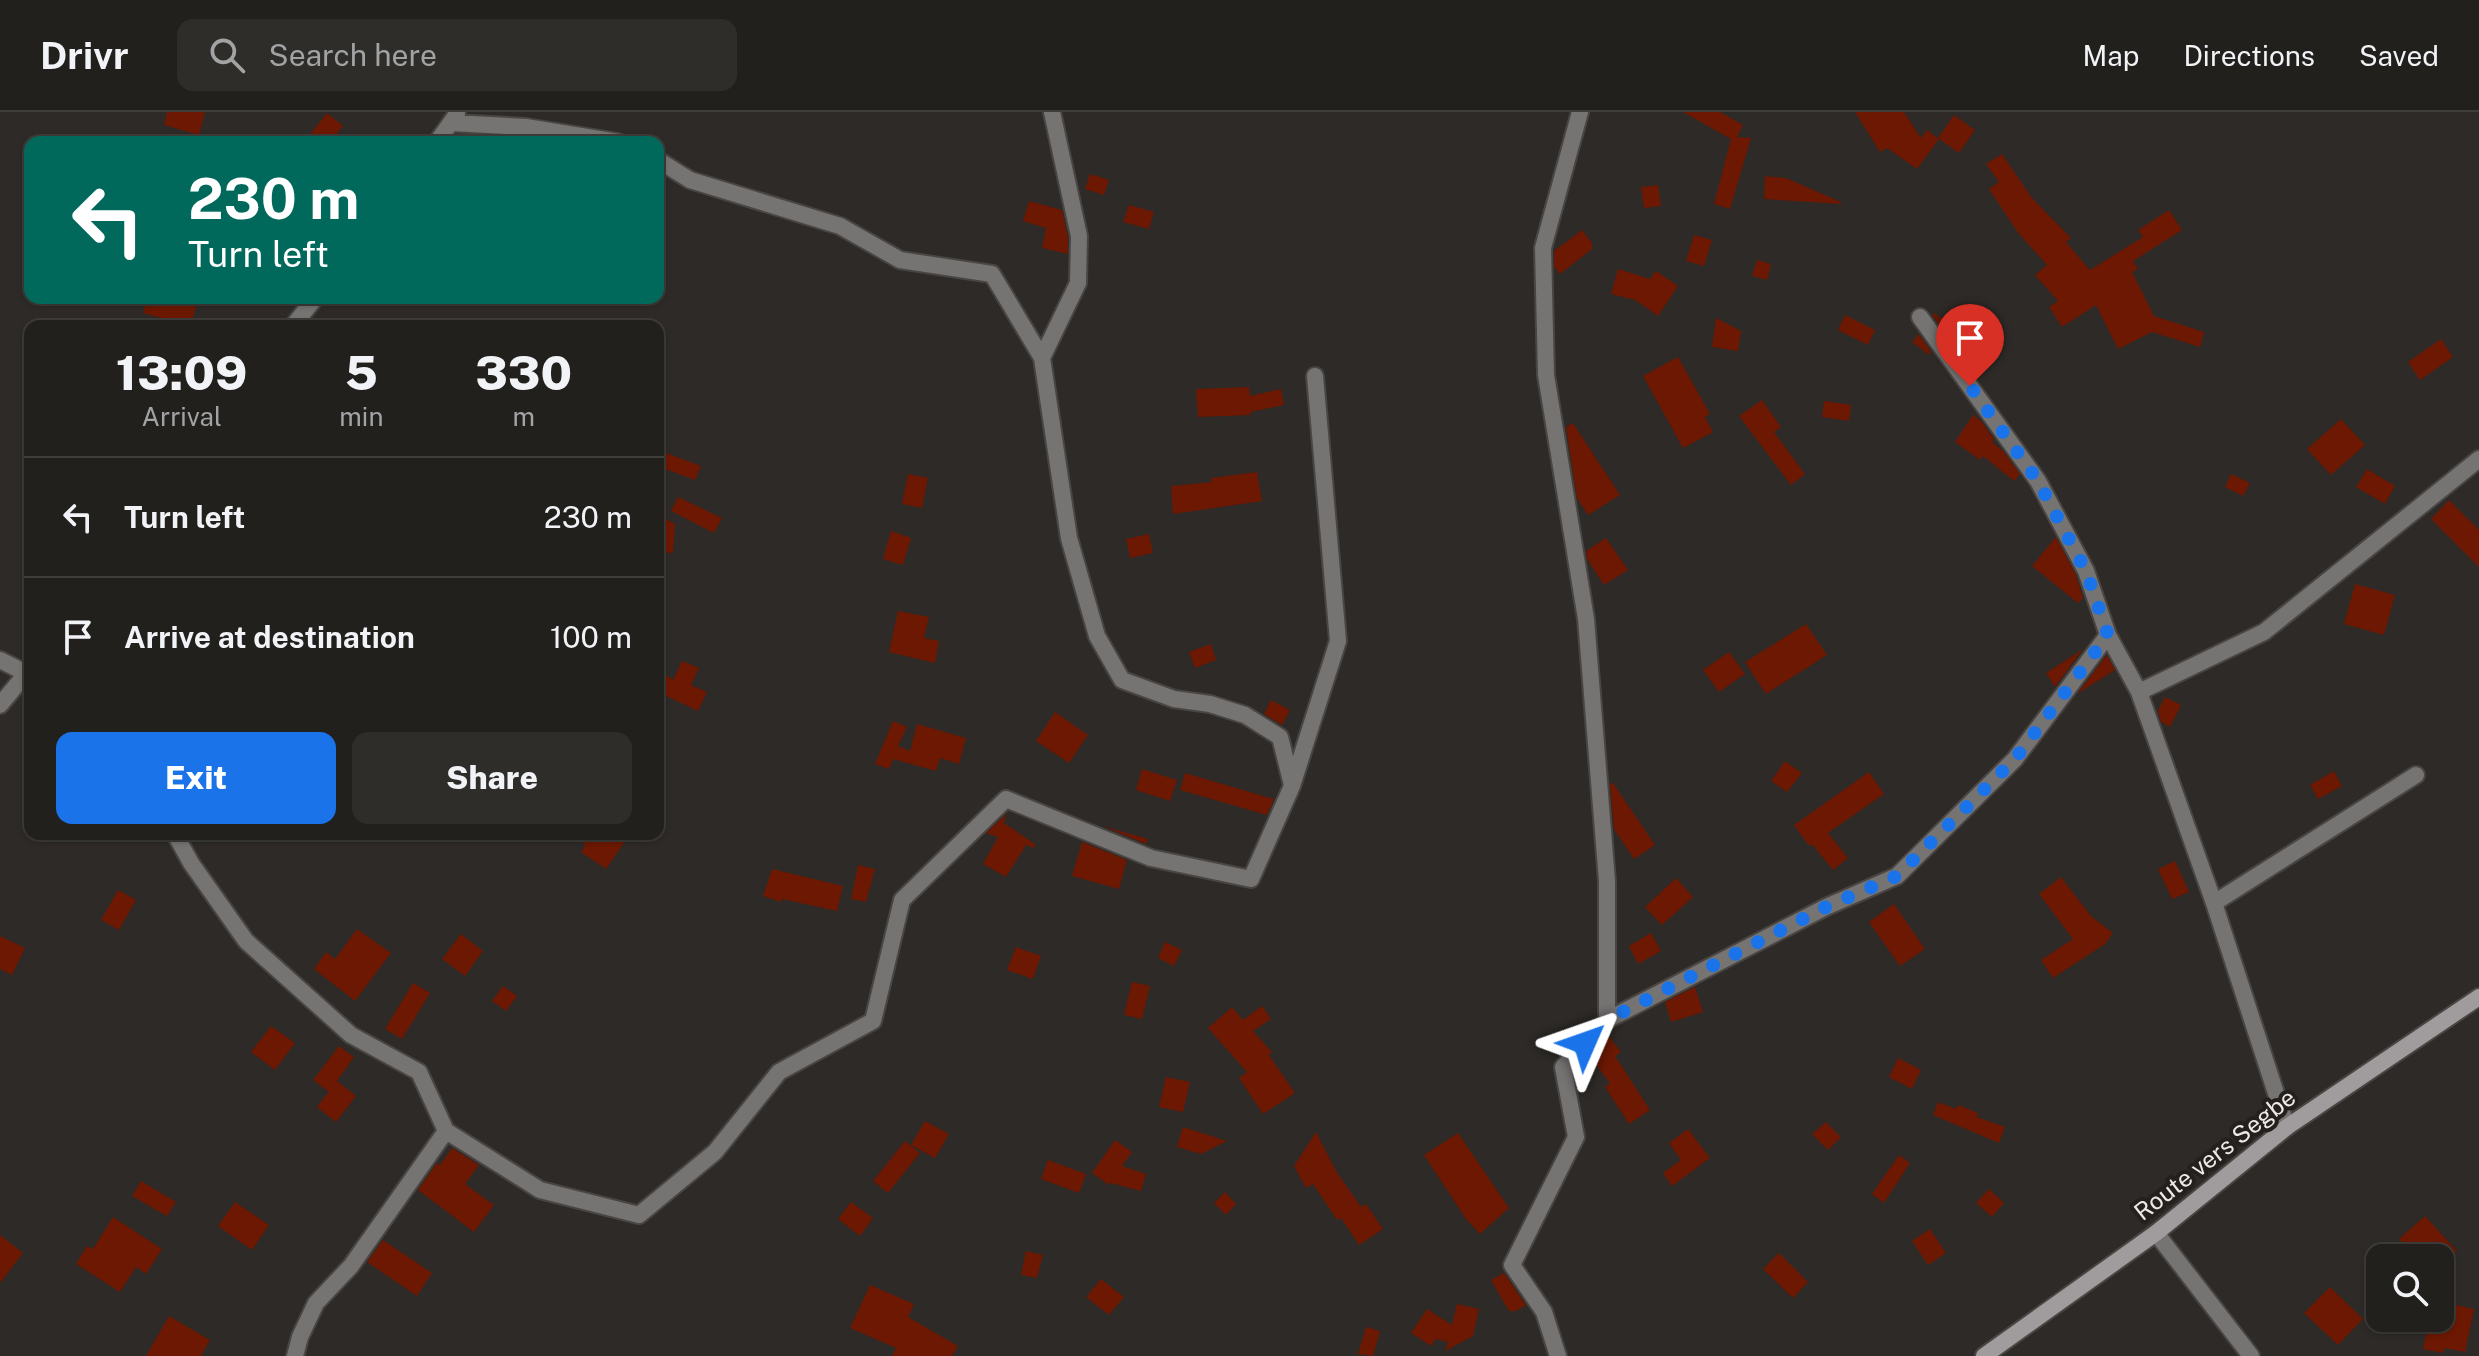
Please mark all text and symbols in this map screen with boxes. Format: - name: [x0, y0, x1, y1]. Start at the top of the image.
- search box: [177, 19, 737, 91]
- text: Drivr: [40, 33, 129, 78]
- icon: search: [205, 33, 249, 77]
- text: Search here: [269, 37, 437, 73]
- text: Map: [2083, 39, 2139, 72]
- text: Directions: [2183, 39, 2315, 72]
- text: Saved: [2359, 39, 2439, 72]
- text: 230 m: [188, 166, 360, 232]
- icon: left: [56, 168, 160, 272]
- text: Turn left: [188, 233, 329, 275]
- pin: [1936, 304, 2004, 386]
- icon: arrive: [1948, 316, 1992, 360]
- text: 13:09: [116, 344, 247, 401]
- text: 5: [345, 344, 378, 401]
- text: 330: [475, 344, 572, 401]
- text: Arrival: [142, 401, 222, 432]
- text: min: [339, 401, 383, 432]
- text: m: [512, 401, 535, 432]
- icon: left: [56, 495, 100, 539]
- text: Turn left: [124, 499, 245, 535]
- text: 230 m: [544, 499, 632, 535]
- icon: arrive: [56, 615, 100, 659]
- text: Arrive at destination: [124, 619, 415, 655]
- text: 100 m: [550, 619, 632, 655]
- button: Exit: [56, 732, 336, 824]
- button: Share: [352, 732, 632, 824]
- position arrow: [1543, 1001, 1627, 1085]
- street label: Route vers Segbe: [2128, 1083, 2300, 1226]
- map controls: [2366, 1244, 2454, 1332]
- button: search: [2366, 1244, 2454, 1332]

